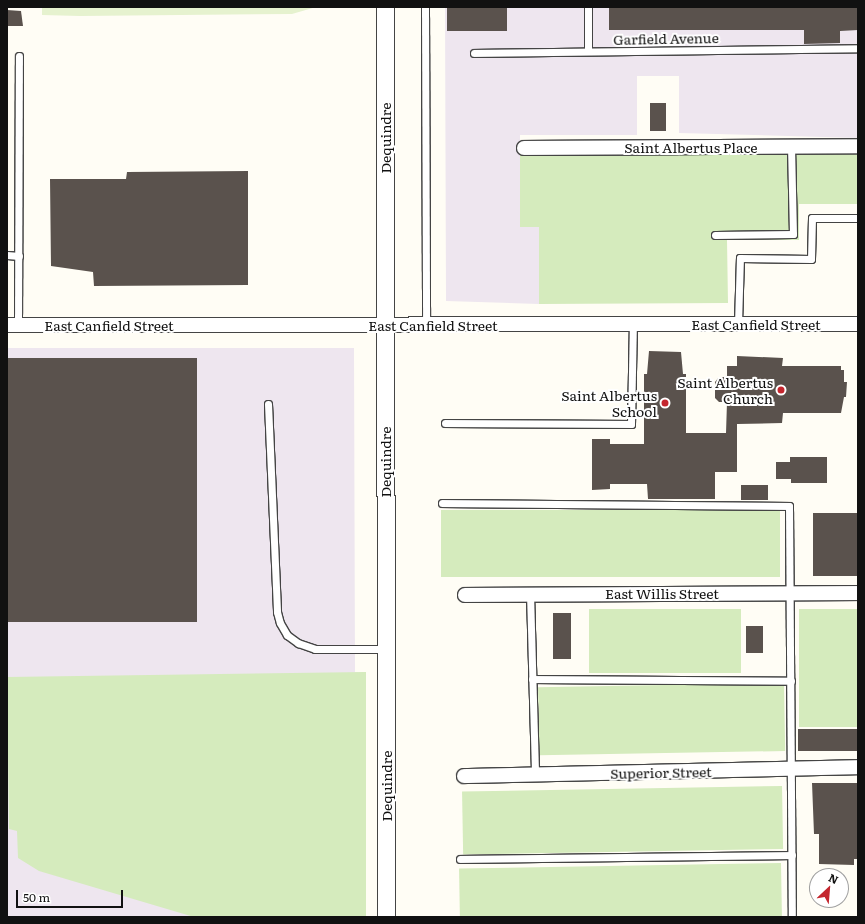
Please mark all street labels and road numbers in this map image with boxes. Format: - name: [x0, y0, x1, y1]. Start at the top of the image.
- street label: Garfield Avenue: [613, 29, 719, 47]
- street label: Dequindre: [377, 102, 393, 174]
- street label: Saint Albertus Place: [624, 139, 758, 155]
- street label: East Canfield Street: [691, 316, 821, 332]
- street label: East Canfield Street: [44, 317, 174, 333]
- street label: East Canfield Street: [368, 317, 498, 333]
- street label: Dequindre: [377, 426, 393, 498]
- street label: East Willis Street: [605, 585, 719, 601]
- street label: Dequindre: [378, 750, 394, 822]
- street label: Superior Street: [610, 763, 712, 781]

